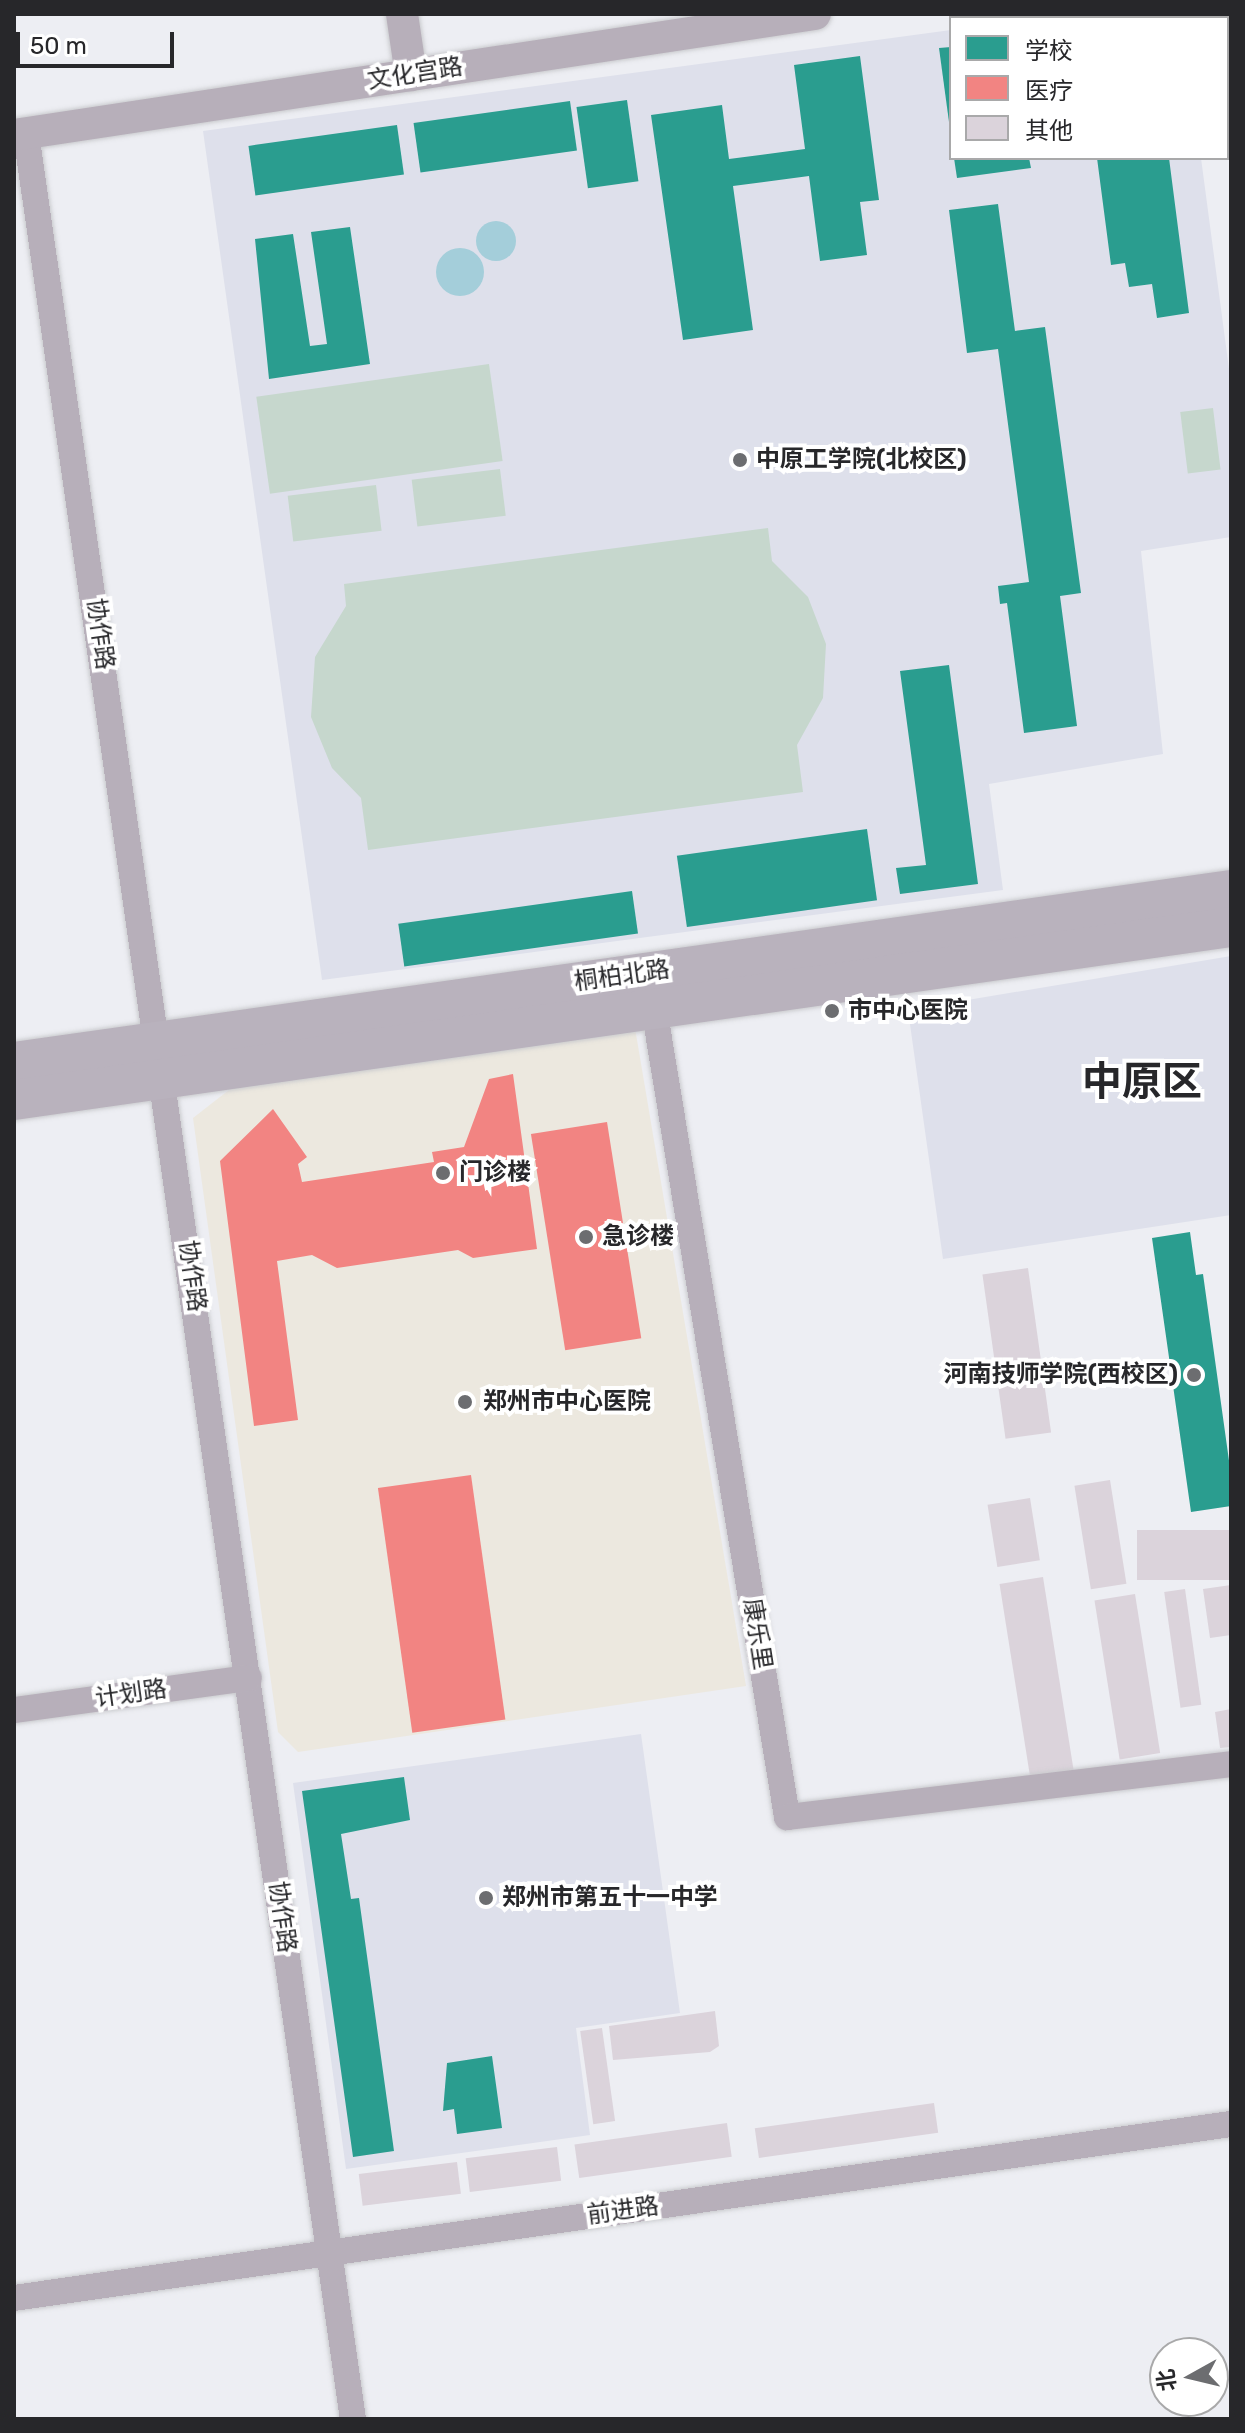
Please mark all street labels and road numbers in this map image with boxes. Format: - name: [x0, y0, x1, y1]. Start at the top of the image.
- street label: 文化宫路: [365, 52, 465, 96]
- street label: 协作路: [81, 596, 119, 672]
- street label: 桐柏北路: [572, 955, 672, 997]
- street label: 协作路: [173, 1238, 211, 1314]
- street label: 康乐里: [737, 1596, 777, 1672]
- street label: 计划路: [93, 1675, 169, 1713]
- street label: 协作路: [263, 1879, 301, 1955]
- street label: 前进路: [585, 2192, 661, 2230]

